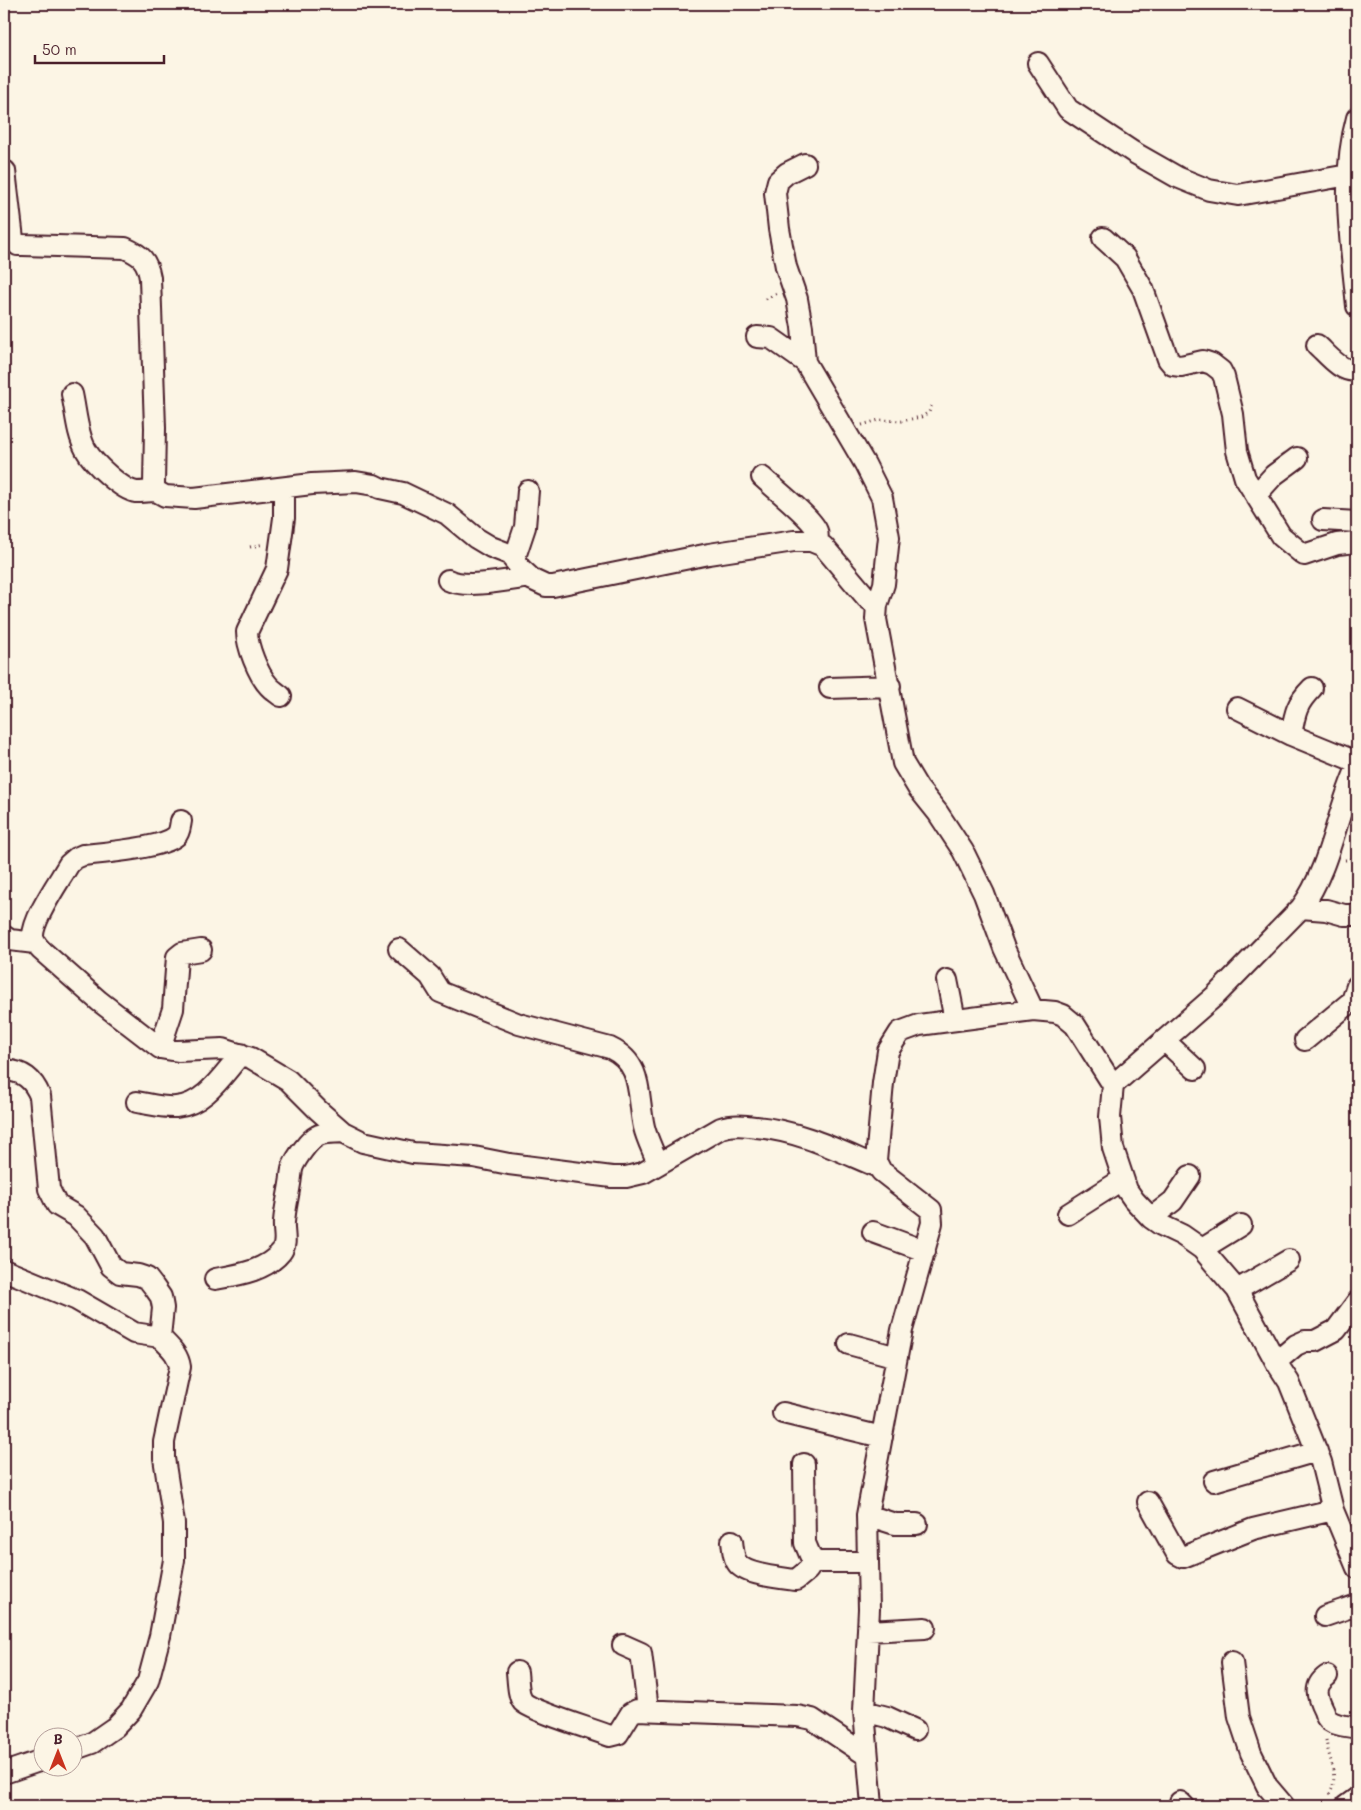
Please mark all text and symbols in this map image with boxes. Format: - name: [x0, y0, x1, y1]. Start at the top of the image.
- scale bar: [35, 32, 164, 64]
- text: 50 m: [42, 39, 77, 59]
- north arrow: [32, 1728, 82, 1778]
- text: B: [53, 1729, 63, 1748]

